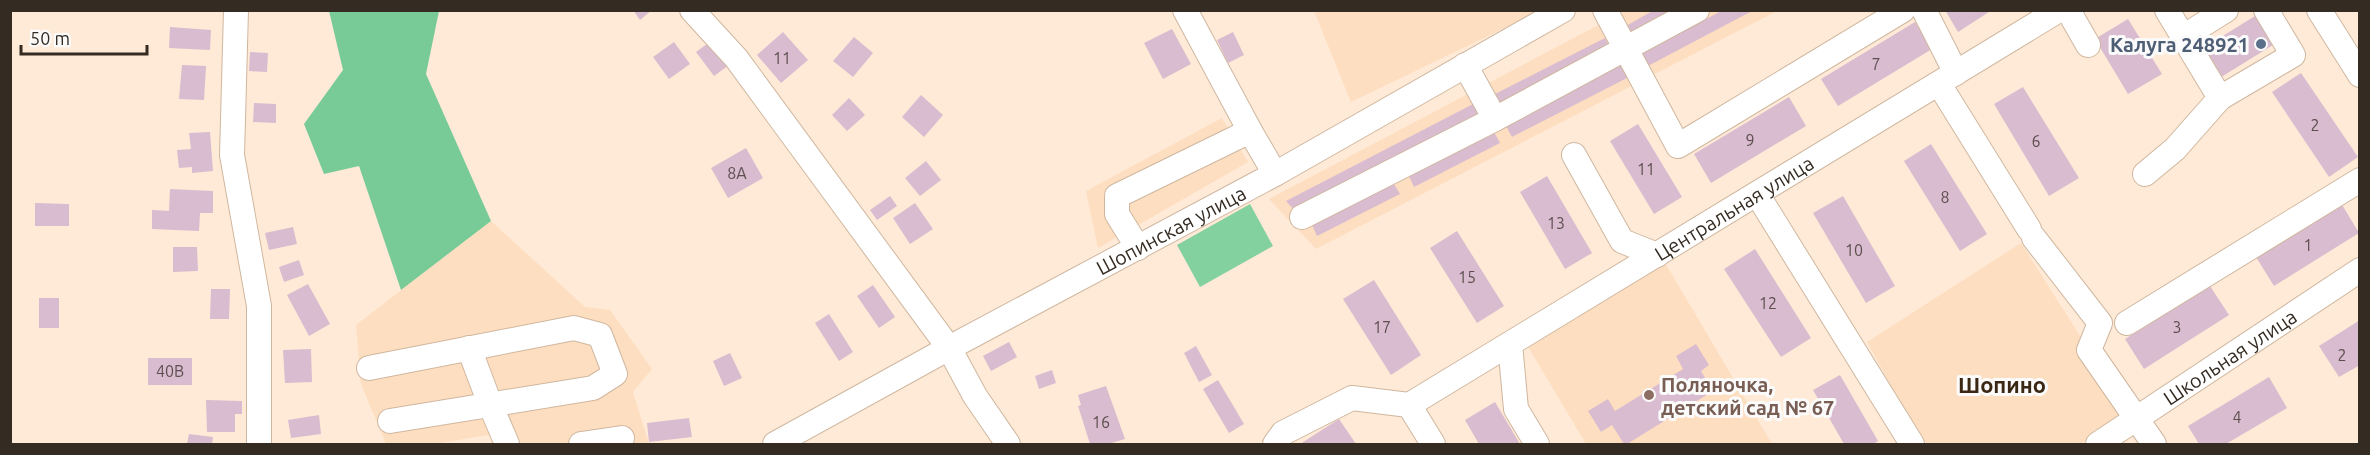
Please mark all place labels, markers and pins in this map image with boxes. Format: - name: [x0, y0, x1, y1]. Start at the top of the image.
- place label: Калуга 248921: [2110, 33, 2249, 56]
- marker: Калуга 248921: [2254, 37, 2268, 51]
- place label: Поляночка, детский сад № 67: [1661, 373, 1834, 419]
- marker: Поляночка, детский сад № 67: [1642, 388, 1656, 402]

